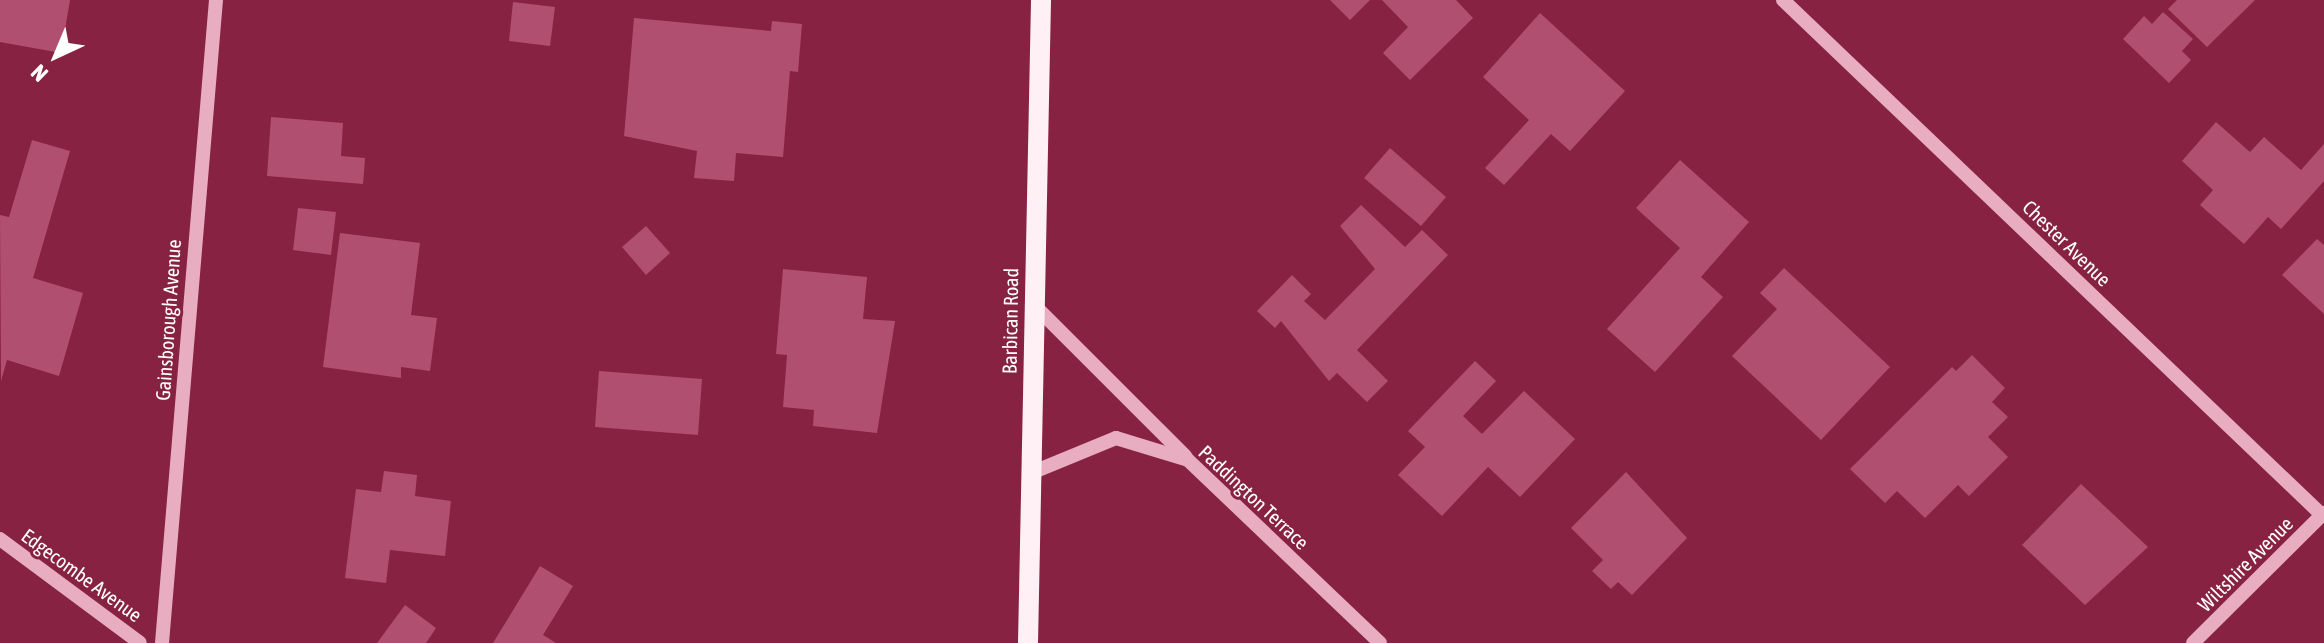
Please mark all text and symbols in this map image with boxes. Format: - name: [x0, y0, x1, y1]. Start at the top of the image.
- north arrow: [16, 16, 96, 96]
- text: N: [26, 59, 53, 87]
- street label: Chester Avenue: [2018, 195, 2116, 291]
- street label: Gainsborough Avenue: [150, 239, 186, 401]
- street label: Barbican Road: [997, 268, 1023, 374]
- street label: Paddington Terrace: [1194, 440, 1314, 554]
- street label: Wiltshire Avenue: [2192, 511, 2298, 617]
- street label: Edgecombe Avenue: [17, 523, 147, 627]

